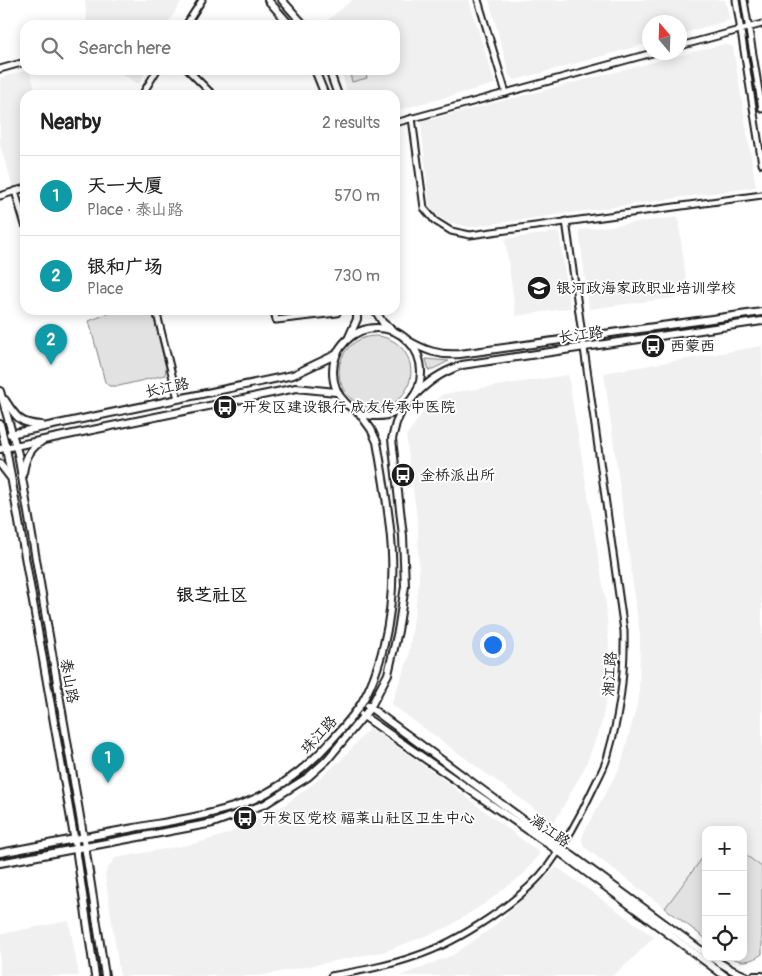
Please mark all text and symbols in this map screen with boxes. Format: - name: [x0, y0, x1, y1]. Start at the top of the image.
- north arrow: [642, 15, 687, 60]
- search box: [20, 20, 400, 75]
- icon: search: [38, 34, 66, 62]
- text: Search here: [78, 36, 171, 60]
- text: Nearby: [40, 109, 101, 136]
- text: 2 results: [322, 113, 380, 133]
- text: 天一大厦: [87, 174, 163, 198]
- text: 1: [53, 186, 59, 206]
- text: 570 m: [334, 186, 380, 206]
- text: Place · 泰山路: [87, 200, 183, 220]
- text: 银和广场: [87, 255, 163, 279]
- text: 2: [52, 266, 60, 286]
- text: 730 m: [334, 266, 380, 286]
- school or university icon: 银河政海家政职业培训学校: [526, 275, 552, 301]
- text: Place: [87, 279, 123, 299]
- place label: 银河政海家政职业培训学校: [556, 279, 736, 298]
- street label: 长江路: [557, 322, 605, 348]
- pin: 2: [35, 324, 67, 365]
- bus stop icon: 西蒙西: [640, 333, 666, 359]
- place label: 西蒙西: [670, 337, 715, 356]
- street label: 长江路: [143, 374, 191, 402]
- bus stop icon: 开发区建设银行 成友传承中医院: [212, 394, 238, 420]
- place label: 开发区建设银行 成友传承中医院: [242, 398, 455, 417]
- bus stop icon: 金桥派出所: [390, 462, 416, 488]
- place label: 金桥派出所: [420, 466, 495, 485]
- district label: 银芝社区: [176, 584, 248, 607]
- your location: [480, 632, 506, 658]
- street label: 湘江路: [599, 651, 621, 697]
- street label: 泰山路: [56, 657, 82, 705]
- street label: 珠江路: [297, 712, 341, 758]
- pin: 1: [92, 742, 124, 783]
- bus stop icon: 开发区党校 福莱山社区卫生中心: [232, 805, 258, 831]
- place label: 开发区党校 福莱山社区卫生中心: [262, 809, 475, 828]
- street label: 漓江路: [526, 810, 574, 852]
- map controls: [702, 826, 747, 961]
- button: +: [702, 826, 747, 871]
- button: −: [702, 871, 747, 916]
- button: locate: [702, 916, 747, 961]

